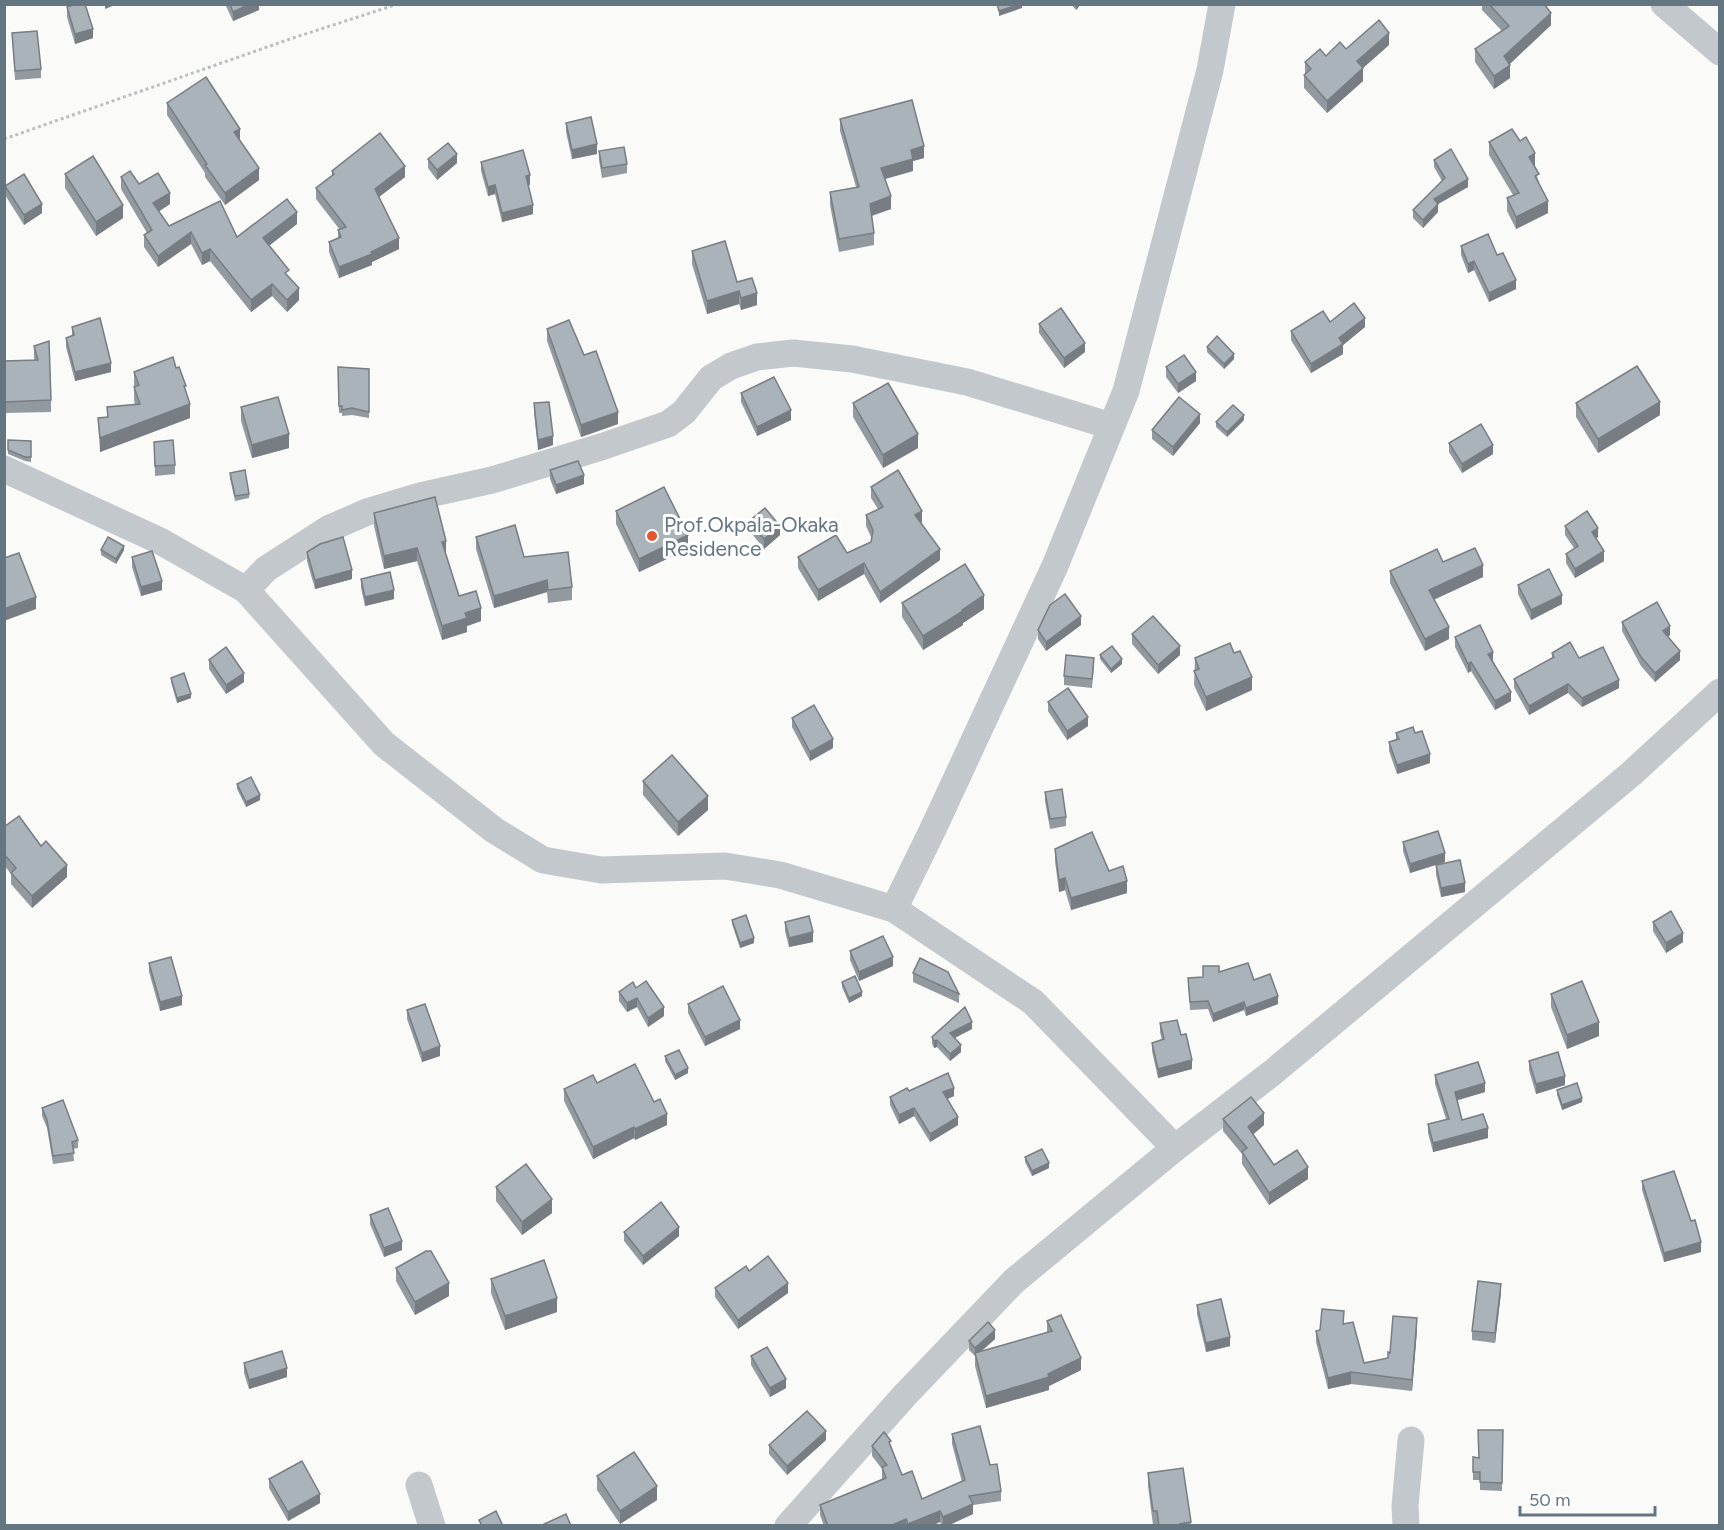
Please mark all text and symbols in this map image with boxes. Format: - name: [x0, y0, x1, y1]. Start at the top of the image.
- place label: Prof.Okpala-Okaka Residence: [664, 512, 839, 561]
- marker: Prof.Okpala-Okaka Residence: [645, 529, 659, 543]
- scale bar: [1520, 1479, 1655, 1517]
- text: 50 m: [1529, 1489, 1571, 1511]

